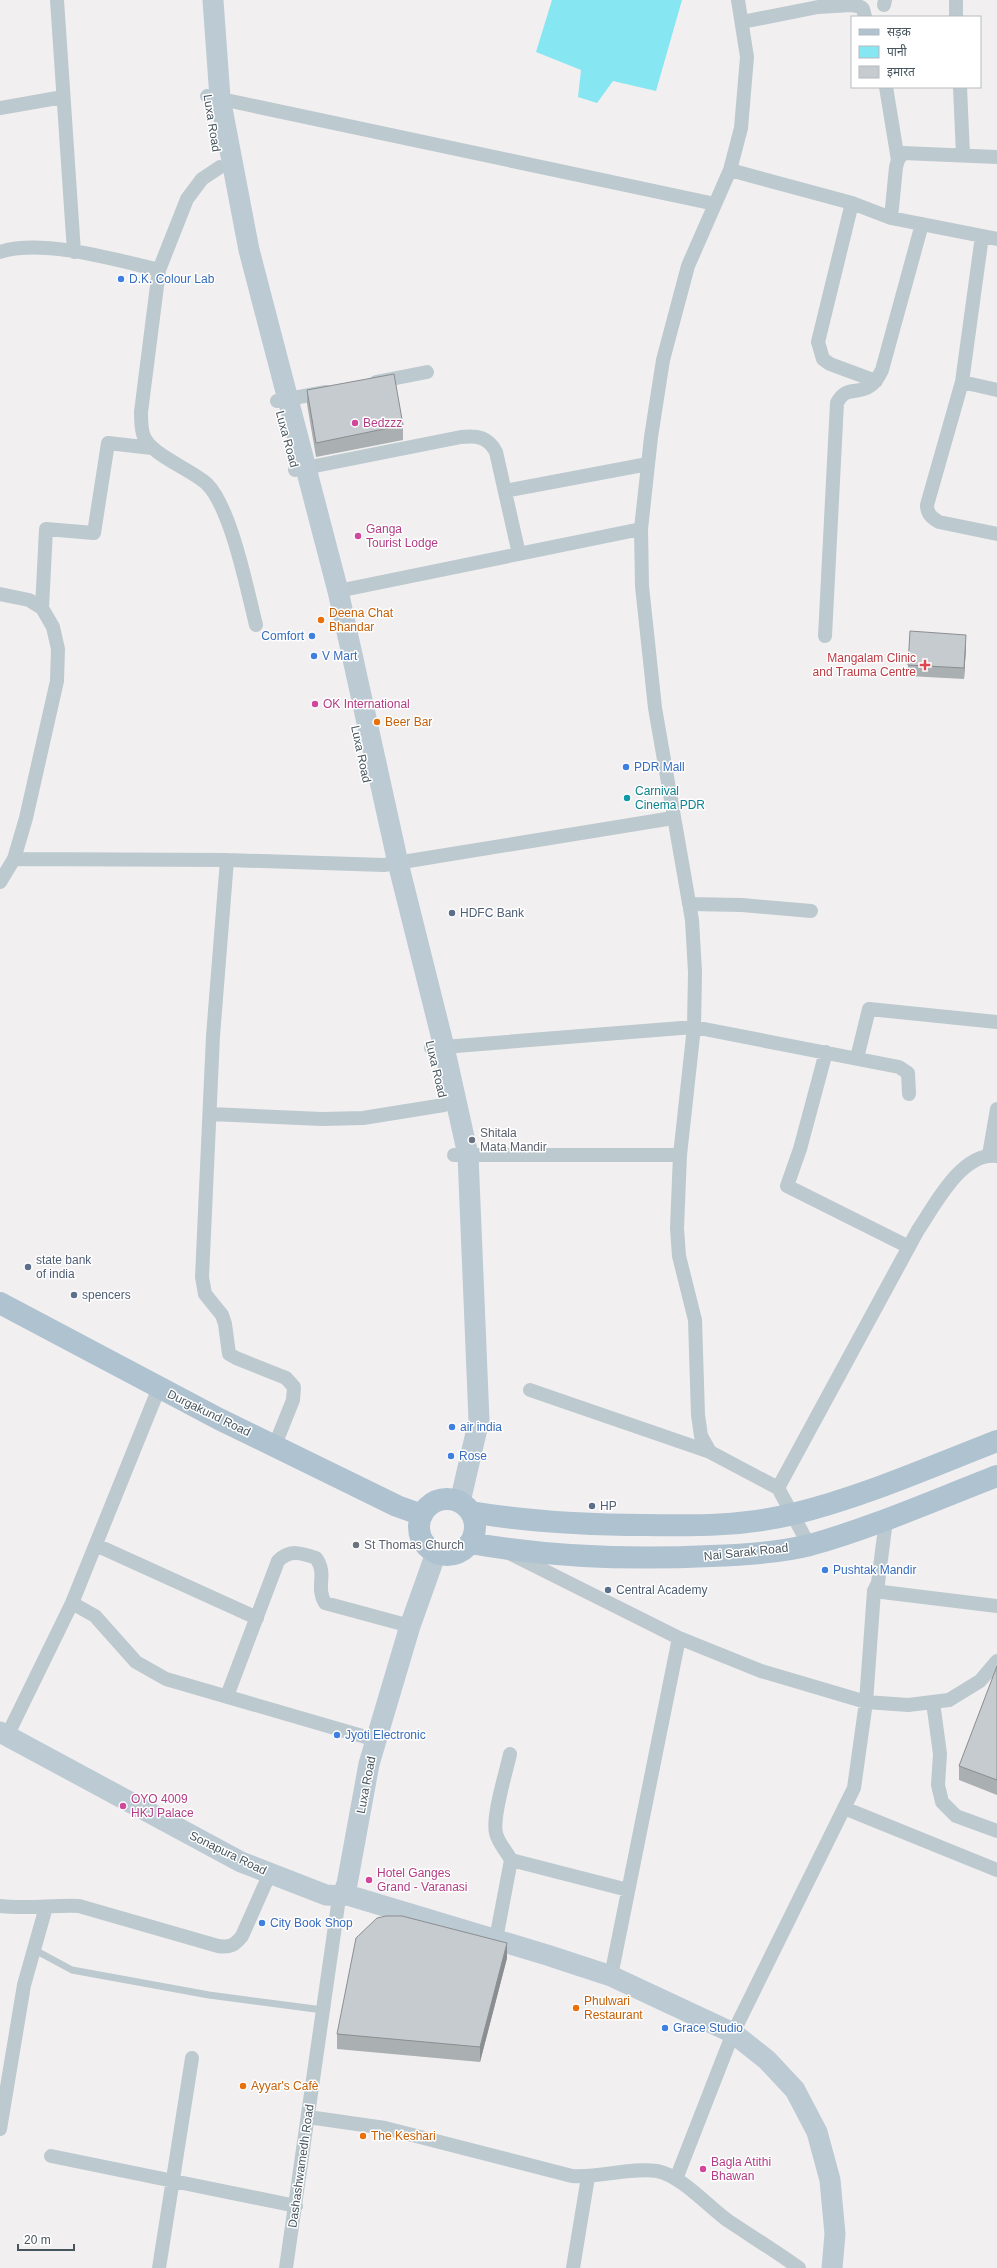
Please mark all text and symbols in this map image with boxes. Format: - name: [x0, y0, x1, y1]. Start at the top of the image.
- legend: [851, 16, 981, 88]
- text: सड़क: [887, 25, 912, 39]
- text: पानी: [887, 44, 908, 59]
- text: इमारत: [887, 65, 916, 79]
- street label: Luxa Road: [201, 93, 223, 153]
- place label: D.K. Colour Lab: [129, 272, 215, 286]
- marker: D.K. Colour Lab: [116, 274, 126, 284]
- street label: Luxa Road: [273, 409, 301, 469]
- place label: Bedzzz: [363, 416, 402, 430]
- marker: Bedzzz: [350, 418, 360, 428]
- place label: Ganga Tourist Lodge: [366, 522, 438, 550]
- marker: Ganga Tourist Lodge: [353, 531, 363, 541]
- place label: Deena Chat Bhandar: [329, 606, 394, 634]
- marker: Deena Chat Bhandar: [316, 615, 326, 625]
- place label: Comfort: [261, 629, 305, 643]
- marker: Comfort: [307, 631, 317, 641]
- place label: V Mart: [322, 649, 358, 663]
- marker: V Mart: [309, 651, 319, 661]
- place label: Mangalam Clinic and Trauma Centre: [813, 651, 916, 679]
- marker: Mangalam Clinic and Trauma Centre: [919, 659, 931, 671]
- place label: OK International: [323, 697, 410, 711]
- marker: OK International: [310, 699, 320, 709]
- place label: Beer Bar: [385, 715, 432, 729]
- marker: Beer Bar: [372, 717, 382, 727]
- street label: Luxa Road: [348, 724, 374, 784]
- place label: PDR Mall: [634, 760, 685, 774]
- marker: PDR Mall: [621, 762, 631, 772]
- place label: Carnival Cinema PDR: [635, 784, 705, 812]
- marker: Carnival Cinema PDR: [622, 793, 632, 803]
- place label: HDFC Bank: [460, 906, 525, 920]
- marker: HDFC Bank: [447, 908, 457, 918]
- street label: Luxa Road: [423, 1039, 449, 1099]
- place label: Shitala Mata Mandir: [480, 1126, 547, 1154]
- marker: Shitala Mata Mandir: [467, 1135, 477, 1145]
- place label: state bank of india: [36, 1253, 92, 1281]
- marker: state bank of india: [23, 1262, 33, 1272]
- place label: spencers: [82, 1288, 131, 1302]
- marker: spencers: [69, 1290, 79, 1300]
- street label: Durgakund Road: [165, 1387, 253, 1439]
- place label: air india: [460, 1420, 502, 1434]
- marker: air india: [447, 1422, 457, 1432]
- place label: Rose: [459, 1449, 487, 1463]
- marker: Rose: [446, 1451, 456, 1461]
- place label: HP: [600, 1499, 617, 1513]
- marker: HP: [587, 1501, 597, 1511]
- place label: St Thomas Church: [364, 1538, 464, 1552]
- marker: St Thomas Church: [351, 1540, 361, 1550]
- street label: Nai Sarak Road: [703, 1541, 789, 1563]
- place label: Pushtak Mandir: [833, 1563, 916, 1577]
- marker: Pushtak Mandir: [820, 1565, 830, 1575]
- place label: Central Academy: [616, 1583, 707, 1597]
- marker: Central Academy: [603, 1585, 613, 1595]
- place label: Jyoti Electronic: [345, 1728, 426, 1742]
- marker: Jyoti Electronic: [332, 1730, 342, 1740]
- street label: Luxa Road: [354, 1755, 378, 1815]
- place label: OYO 4009 HKJ Palace: [131, 1792, 194, 1820]
- marker: OYO 4009 HKJ Palace: [118, 1801, 128, 1811]
- street label: Sonapura Road: [187, 1828, 269, 1878]
- place label: Hotel Ganges Grand - Varanasi: [377, 1866, 468, 1894]
- marker: Hotel Ganges Grand - Varanasi: [364, 1875, 374, 1885]
- place label: City Book Shop: [270, 1916, 353, 1930]
- marker: City Book Shop: [257, 1918, 267, 1928]
- place label: Phulwari Restaurant: [584, 1994, 643, 2022]
- marker: Phulwari Restaurant: [571, 2003, 581, 2013]
- place label: Grace Studio: [673, 2021, 743, 2035]
- marker: Grace Studio: [660, 2023, 670, 2033]
- place label: Ayyar's Cafè: [251, 2079, 319, 2093]
- marker: Ayyar's Cafè: [238, 2081, 248, 2091]
- street label: Dashashwamedh Road: [285, 2103, 317, 2229]
- place label: The Keshari: [371, 2129, 436, 2143]
- marker: The Keshari: [358, 2131, 368, 2141]
- place label: Bagla Atithi Bhawan: [711, 2155, 771, 2183]
- marker: Bagla Atithi Bhawan: [698, 2164, 708, 2174]
- scale bar: [18, 2226, 74, 2252]
- text: 20 m: [24, 2233, 51, 2247]

